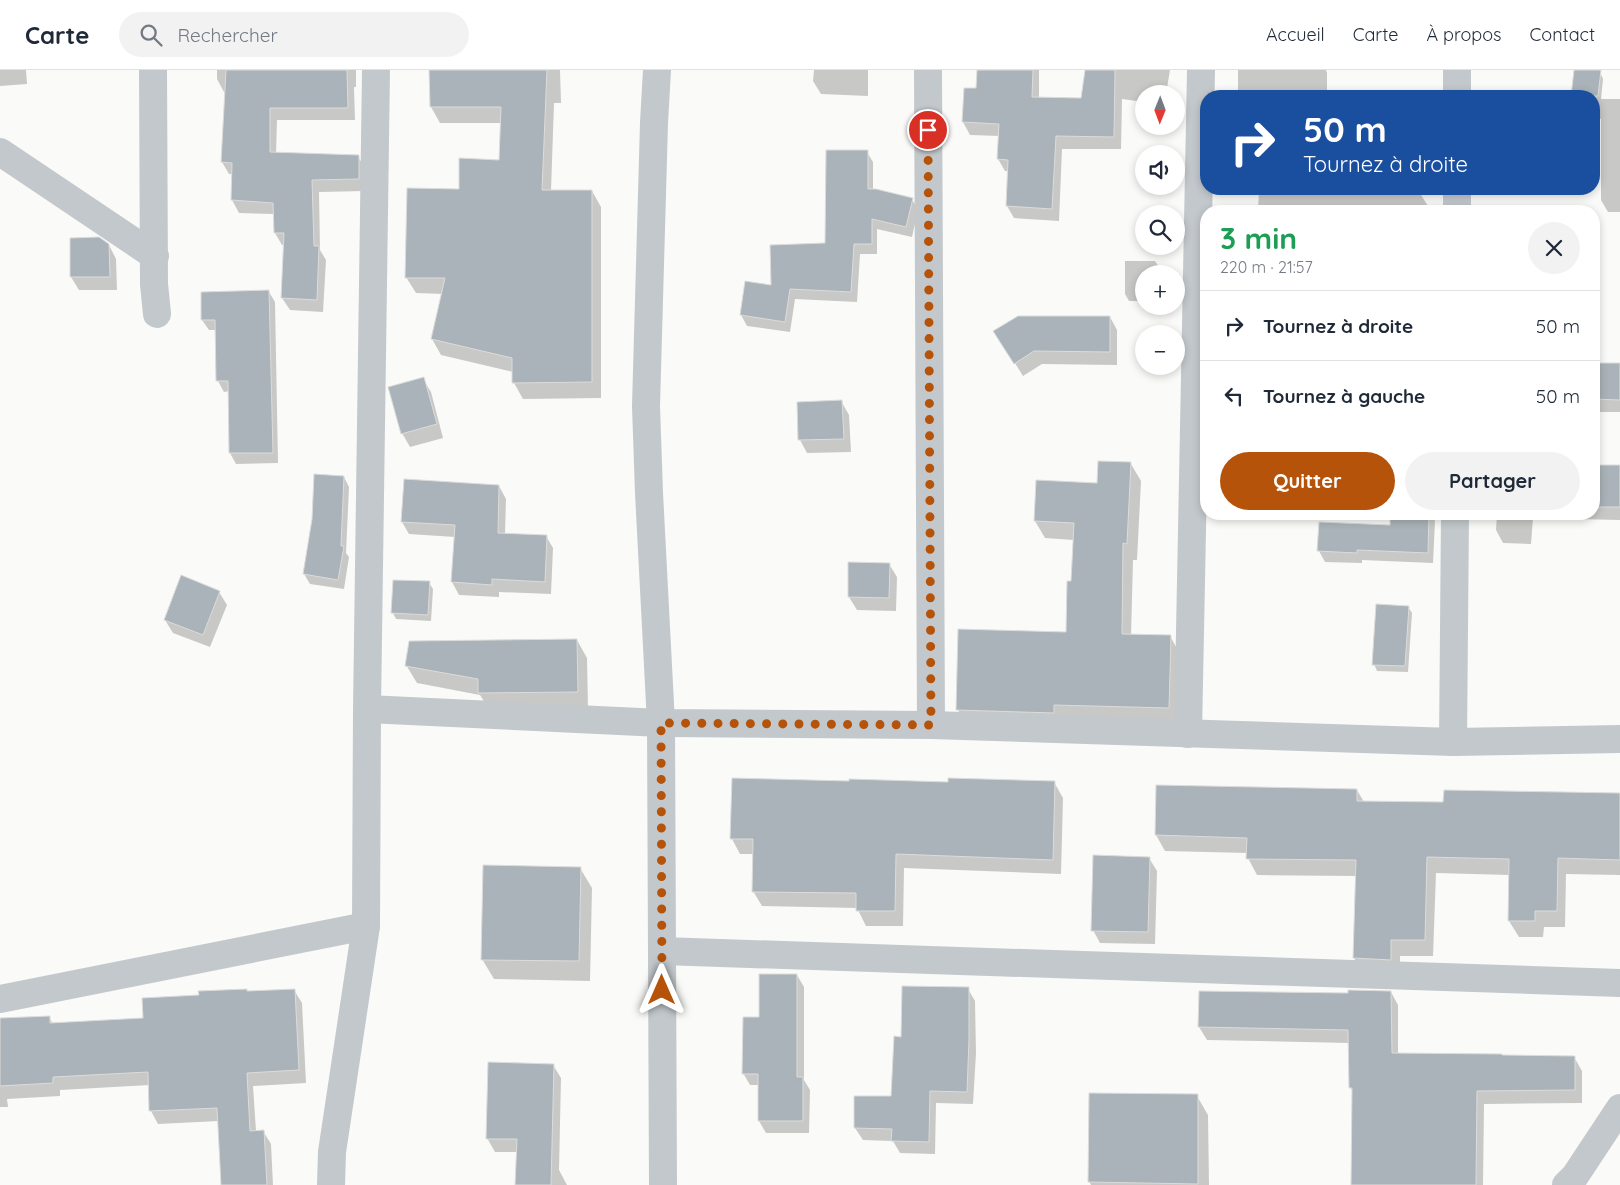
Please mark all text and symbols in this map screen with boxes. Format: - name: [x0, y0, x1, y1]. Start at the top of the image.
- search box: [119, 12, 469, 57]
- text: Carte: [25, 20, 89, 50]
- icon: search: [137, 21, 165, 49]
- text: Rechercher: [177, 23, 278, 47]
- text: Accueil: [1266, 23, 1325, 46]
- text: Carte: [1353, 23, 1398, 46]
- text: À propos: [1426, 23, 1502, 46]
- text: Contact: [1530, 23, 1595, 46]
- north arrow: [1135, 85, 1185, 135]
- map controls: [1135, 85, 1185, 375]
- text: 50 m: [1303, 107, 1387, 151]
- pin: [907, 109, 949, 151]
- icon: right: [1220, 110, 1285, 175]
- icon: arrive: [914, 116, 942, 144]
- button: sound: [1135, 145, 1185, 195]
- text: Tournez à droite: [1303, 150, 1468, 178]
- button: search: [1135, 205, 1185, 255]
- text: 3 min: [1220, 219, 1297, 257]
- button: close: [1528, 222, 1580, 274]
- text: 220 m · 21:57: [1220, 257, 1313, 277]
- button: +: [1135, 265, 1185, 315]
- icon: right: [1220, 312, 1248, 340]
- text: Tournez à droite: [1263, 314, 1413, 338]
- text: 50 m: [1536, 314, 1580, 338]
- button: −: [1135, 325, 1185, 375]
- icon: left: [1220, 382, 1248, 410]
- text: Tournez à gauche: [1263, 384, 1425, 408]
- text: 50 m: [1536, 384, 1580, 408]
- button: Quitter: [1220, 452, 1395, 510]
- button: Partager: [1405, 452, 1580, 510]
- position arrow: [635, 963, 687, 1015]

